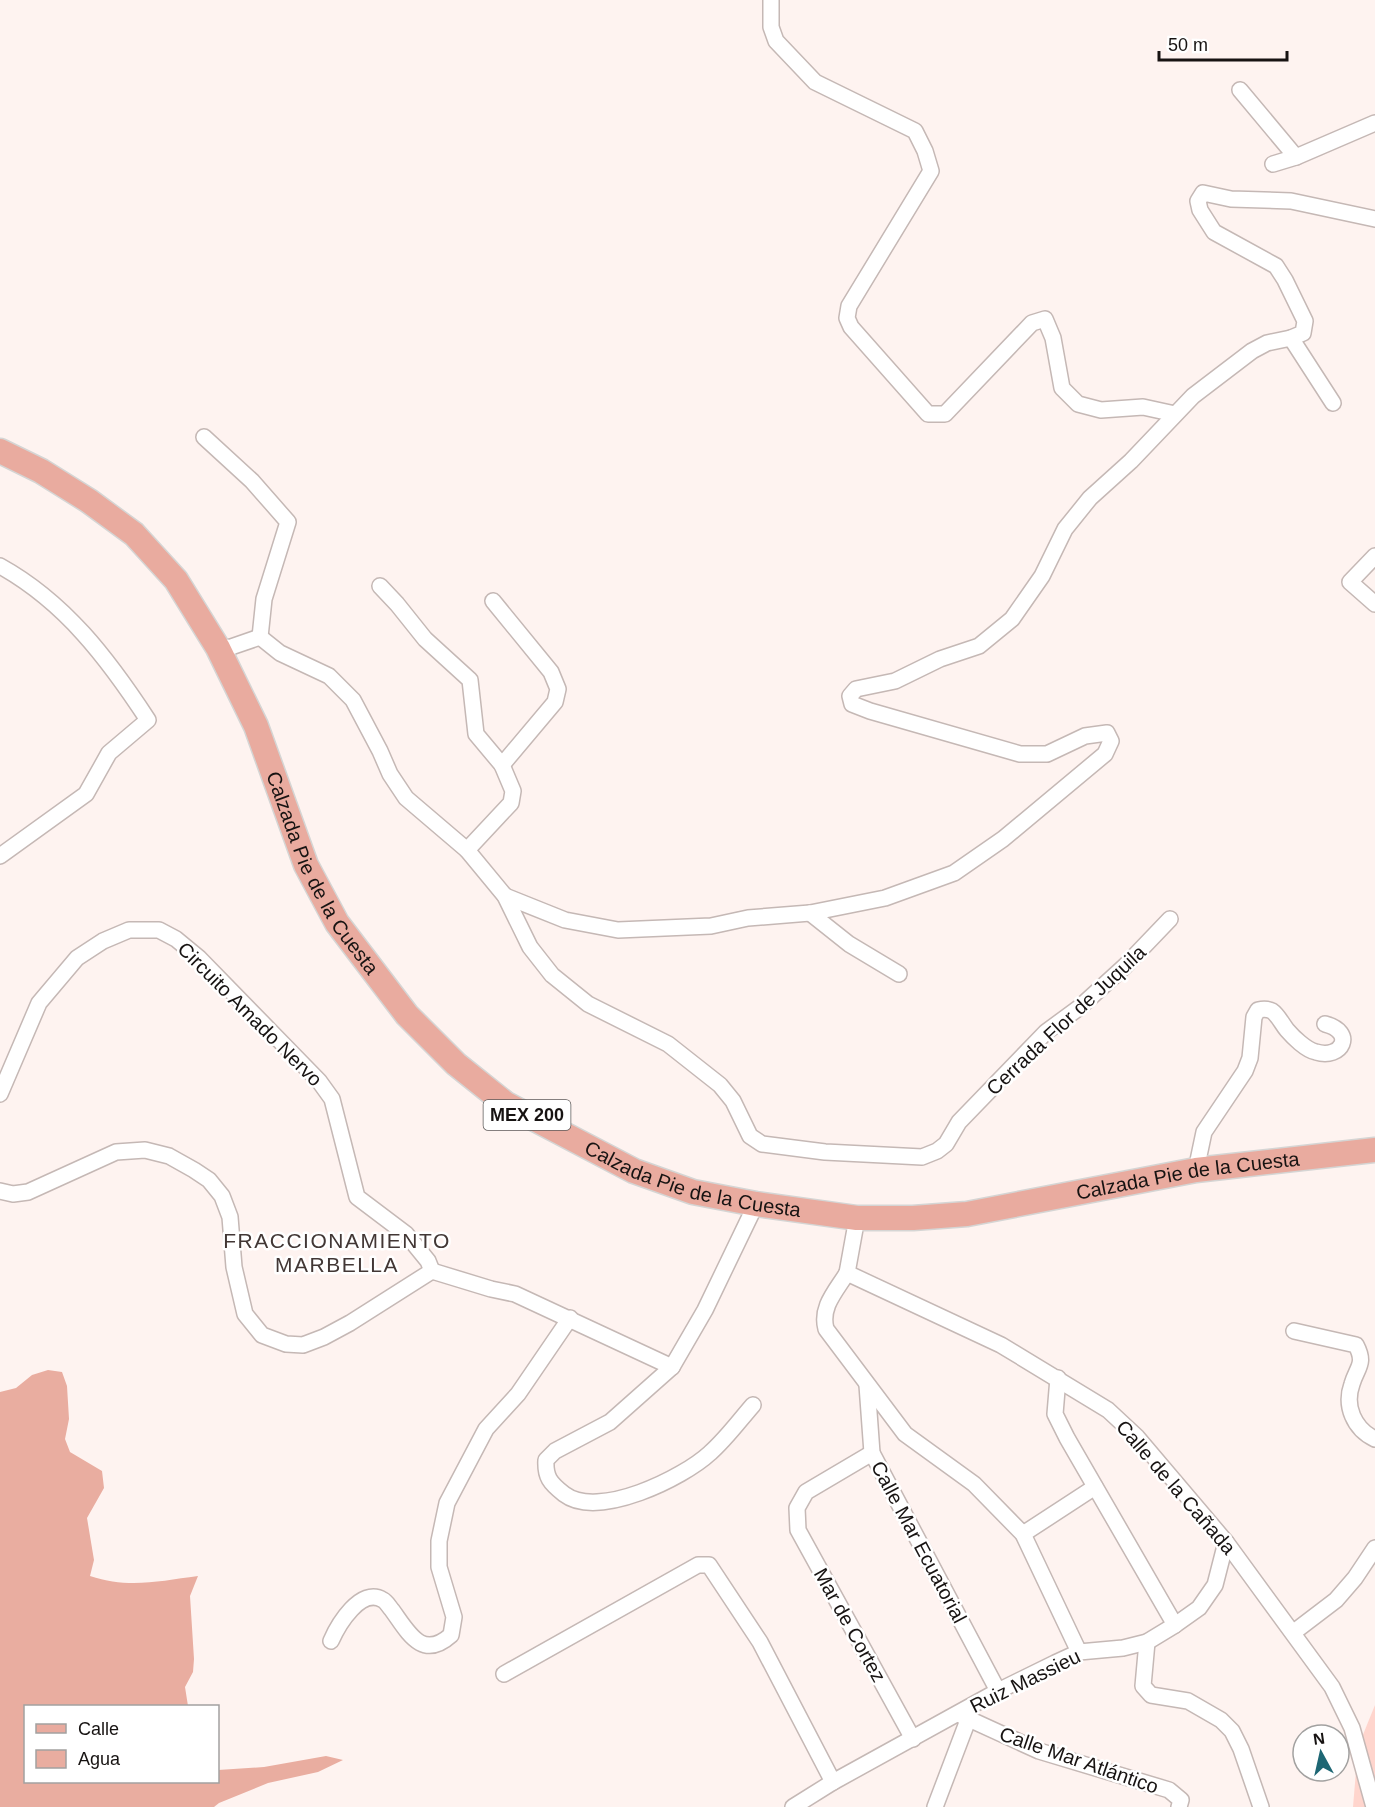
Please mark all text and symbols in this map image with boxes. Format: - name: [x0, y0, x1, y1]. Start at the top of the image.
- scale bar: [1159, 24, 1286, 62]
- text: 50 m: [1168, 35, 1208, 55]
- street label: Calzada Pie de la Cuesta: [262, 768, 383, 979]
- street label: Circuito Amado Nervo: [173, 937, 327, 1091]
- street label: Cerrada Flor de Juquila: [982, 940, 1151, 1099]
- road number: MEX 200: [484, 1100, 570, 1130]
- street label: Calzada Pie de la Cuesta: [581, 1136, 803, 1221]
- street label: Calzada Pie de la Cuesta: [1074, 1147, 1301, 1204]
- district label: FRACCIONAMIENTO MARBELLA: [223, 1229, 451, 1276]
- street label: Calle de la Cañada: [1112, 1416, 1241, 1559]
- street label: Calle Mar Ecuatorial: [867, 1457, 971, 1627]
- street label: Mar de Cortez: [810, 1564, 890, 1686]
- street label: Ruiz Massieu: [966, 1645, 1084, 1717]
- legend: [24, 1705, 219, 1783]
- text: Calle: [78, 1719, 119, 1739]
- street label: Calle Mar Atlántico: [997, 1722, 1161, 1798]
- north arrow: [1291, 1723, 1351, 1783]
- text: N: [1312, 1729, 1326, 1748]
- text: Agua: [78, 1749, 121, 1769]

